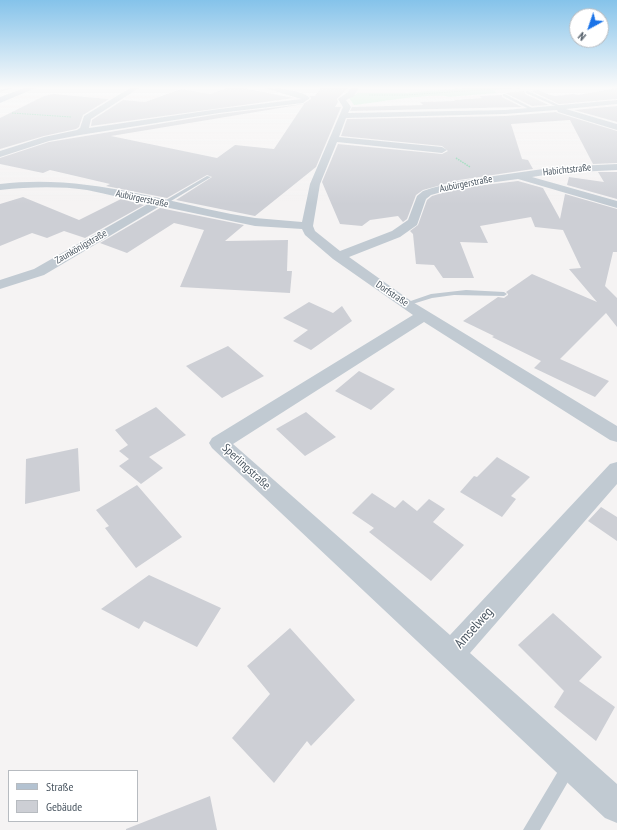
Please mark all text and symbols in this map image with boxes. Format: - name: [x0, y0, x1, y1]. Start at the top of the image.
- north arrow: [569, 8, 609, 48]
- text: N: [575, 29, 589, 44]
- street label: Habichtstraße: [542, 162, 592, 178]
- street label: Aubürgerstraße: [439, 173, 493, 195]
- street label: Aubürgerstraße: [115, 188, 169, 210]
- street label: Zaunkönigstraße: [53, 227, 109, 267]
- street label: Dorfstraße: [373, 279, 411, 309]
- street label: Sperlingstraße: [219, 441, 273, 493]
- street label: Amselweg: [451, 604, 497, 652]
- legend: [8, 770, 138, 822]
- text: Straße: [46, 779, 73, 794]
- text: Gebäude: [46, 799, 82, 814]

